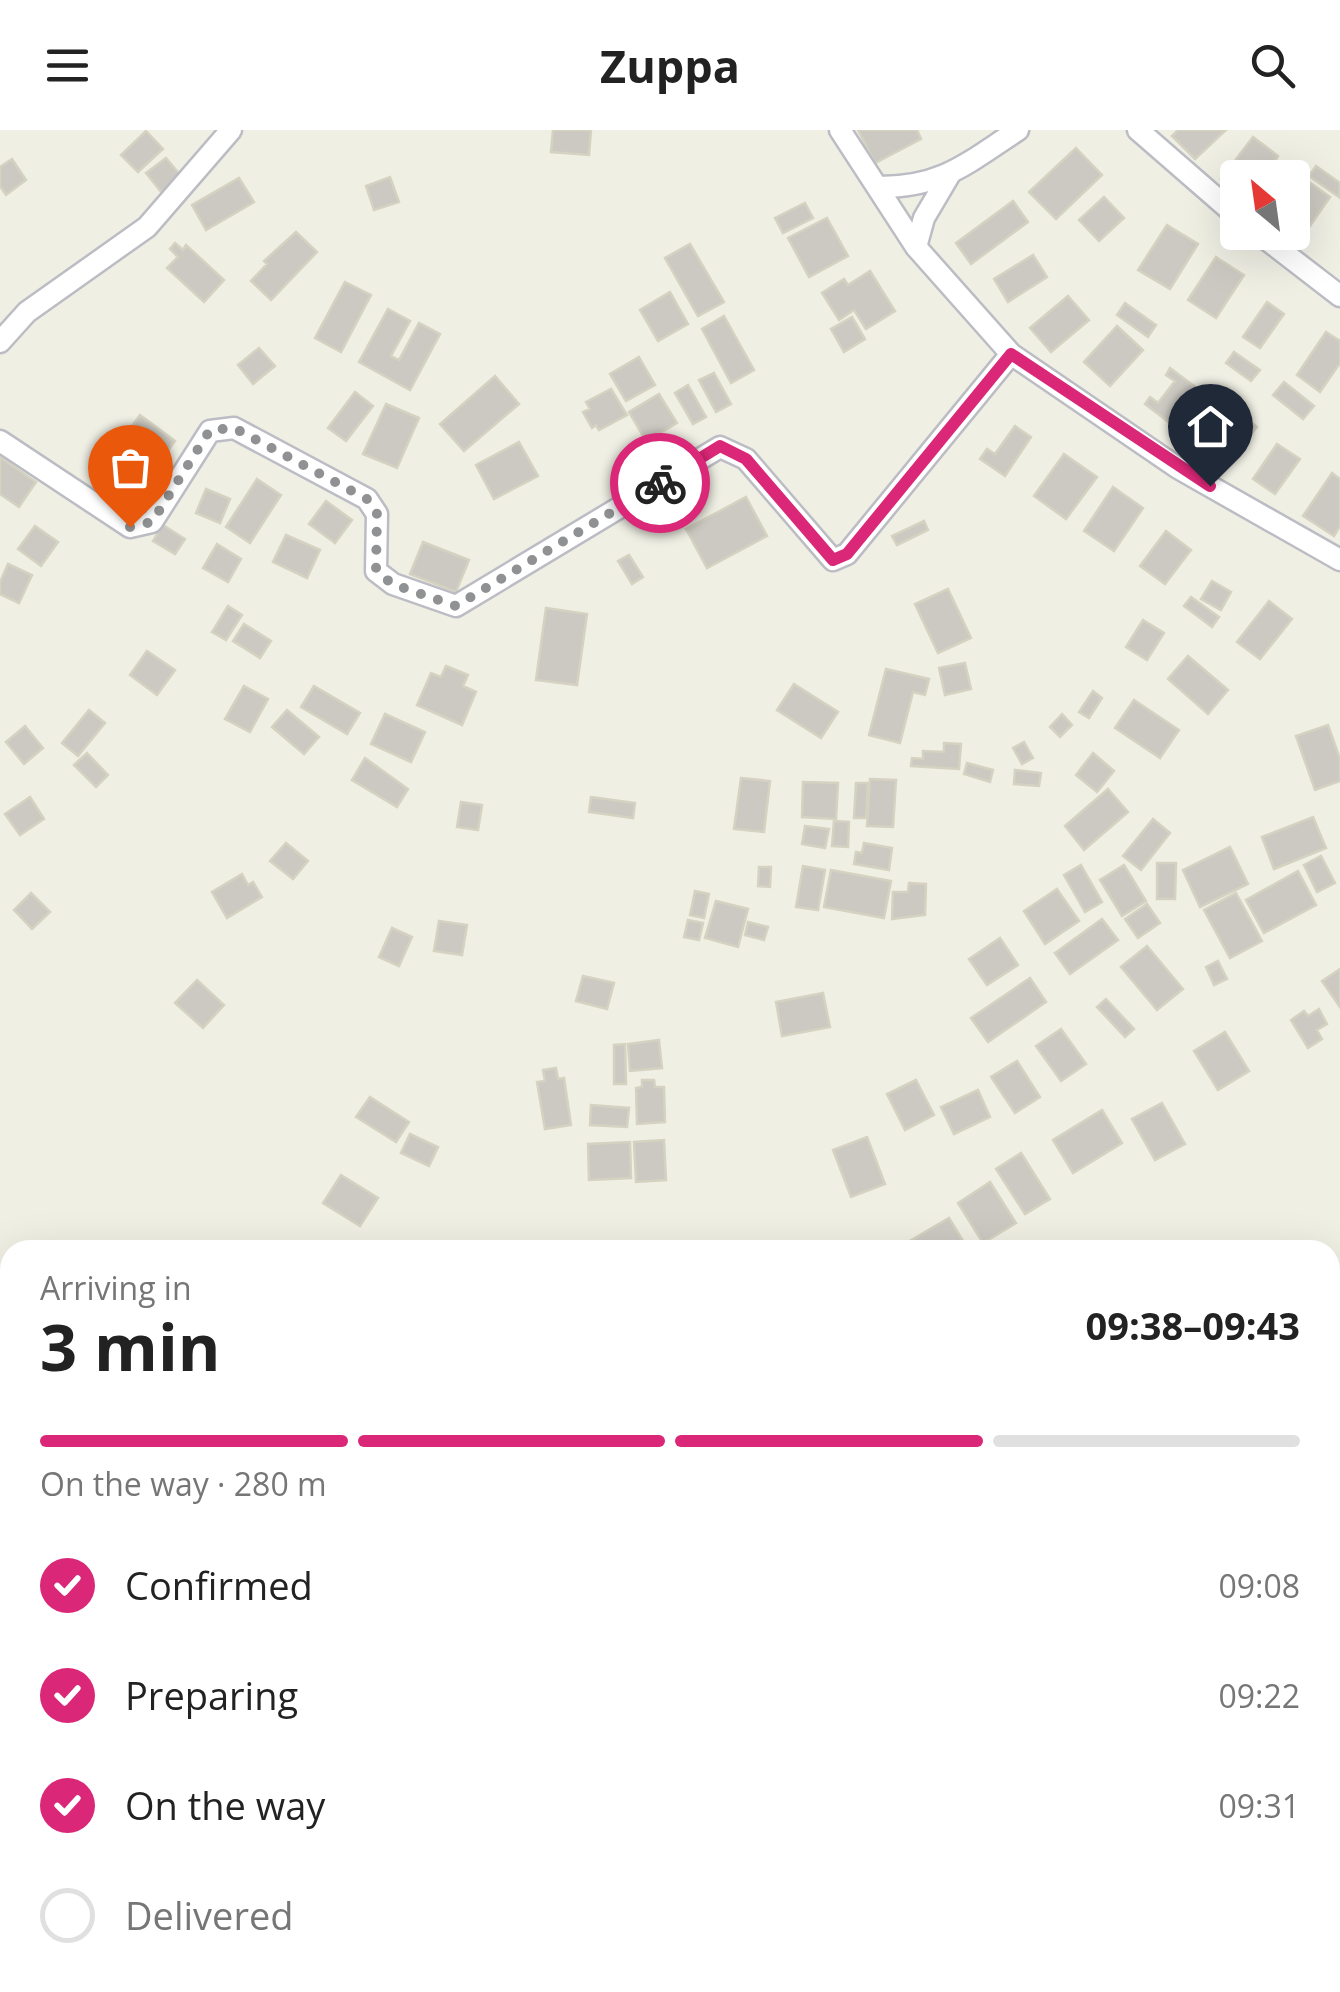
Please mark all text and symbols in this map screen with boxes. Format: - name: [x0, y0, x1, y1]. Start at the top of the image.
- text: Zuppa: [600, 35, 740, 96]
- icon: menu: [40, 38, 95, 93]
- icon: search: [1245, 38, 1300, 93]
- north arrow: [1220, 160, 1310, 250]
- map controls: [1220, 160, 1310, 250]
- pin: [1168, 384, 1253, 487]
- icon: home: [1183, 399, 1238, 454]
- pin: [88, 425, 173, 528]
- courier: [610, 433, 710, 533]
- icon: bag: [103, 440, 158, 495]
- icon: bike: [633, 456, 688, 511]
- text: Arriving in: [40, 1266, 192, 1309]
- text: 09:38–09:43: [1086, 1299, 1300, 1351]
- text: 3 min: [40, 1302, 220, 1390]
- text: On the way · 280 m: [40, 1462, 327, 1505]
- icon: check: [40, 1558, 95, 1613]
- text: Confirmed: [125, 1559, 313, 1611]
- text: 09:08: [1218, 1564, 1300, 1607]
- icon: check: [40, 1668, 95, 1723]
- text: Preparing: [125, 1669, 298, 1721]
- text: 09:22: [1218, 1674, 1300, 1717]
- icon: check: [40, 1778, 95, 1833]
- text: On the way: [125, 1779, 325, 1831]
- text: 09:31: [1218, 1784, 1300, 1827]
- text: Delivered: [125, 1889, 294, 1941]

